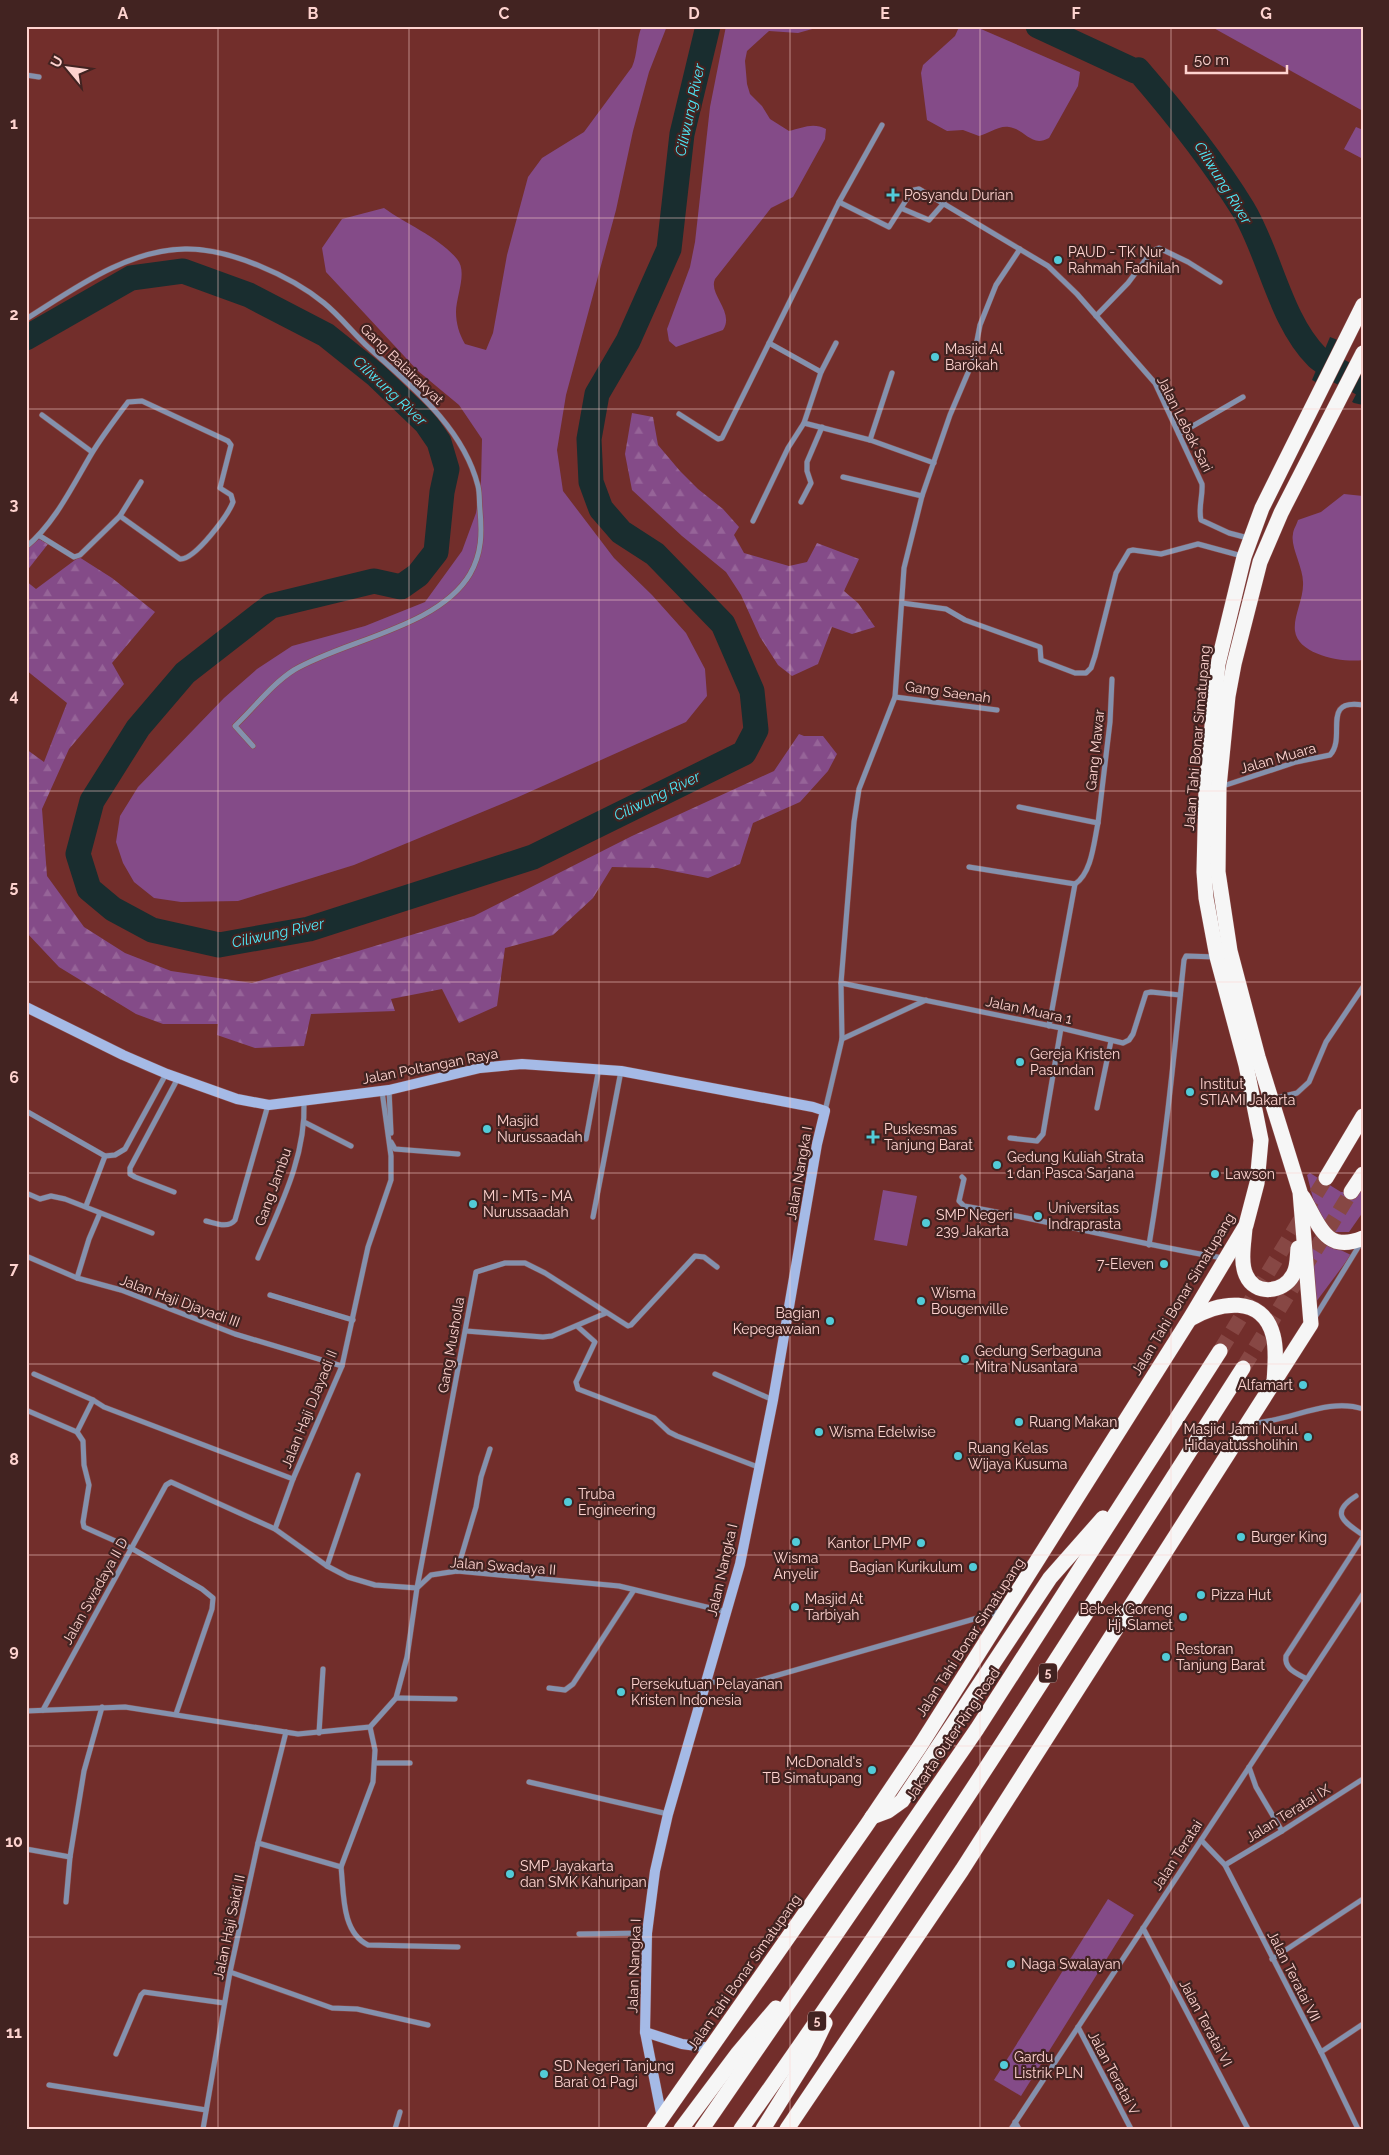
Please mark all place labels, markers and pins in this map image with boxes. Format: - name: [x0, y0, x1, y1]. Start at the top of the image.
- place label: Posyandu Durian: [904, 187, 1013, 203]
- marker: Posyandu Durian: [886, 188, 900, 202]
- place label: PAUD - TK Nur Rahmah Fadhilah: [1068, 244, 1180, 276]
- marker: PAUD - TK Nur Rahmah Fadhilah: [1052, 254, 1064, 266]
- place label: Masjid Al Barokah: [945, 341, 1003, 373]
- marker: Masjid Al Barokah: [929, 351, 941, 363]
- place label: Gereja Kristen Pasundan: [1030, 1046, 1120, 1078]
- marker: Gereja Kristen Pasundan: [1014, 1056, 1026, 1068]
- place label: Institut STIAMI Jakarta: [1200, 1076, 1295, 1108]
- marker: Institut STIAMI Jakarta: [1184, 1086, 1196, 1098]
- place label: Masjid Nurussaadah: [497, 1113, 583, 1145]
- place label: Puskesmas Tanjung Barat: [884, 1121, 973, 1153]
- marker: Masjid Nurussaadah: [481, 1123, 493, 1135]
- marker: Puskesmas Tanjung Barat: [866, 1130, 880, 1144]
- place label: Gedung Kuliah Strata 1 dan Pasca Sarjana: [1007, 1149, 1144, 1181]
- marker: Gedung Kuliah Strata 1 dan Pasca Sarjana: [991, 1159, 1003, 1171]
- place label: Lawson: [1225, 1166, 1275, 1182]
- marker: Lawson: [1209, 1168, 1221, 1180]
- place label: MI - MTs - MA Nurussaadah: [483, 1188, 573, 1220]
- marker: MI - MTs - MA Nurussaadah: [467, 1198, 479, 1210]
- place label: Universitas Indraprasta: [1048, 1200, 1121, 1232]
- place label: SMP Negeri 239 Jakarta: [936, 1207, 1012, 1239]
- marker: Universitas Indraprasta: [1032, 1210, 1044, 1222]
- marker: SMP Negeri 239 Jakarta: [920, 1217, 932, 1229]
- place label: 7-Eleven: [1097, 1256, 1154, 1272]
- marker: 7-Eleven: [1158, 1258, 1170, 1270]
- place label: Wisma Bougenville: [931, 1285, 1008, 1317]
- marker: Wisma Bougenville: [915, 1295, 927, 1307]
- place label: Bagian Kepegawaian: [733, 1305, 820, 1337]
- marker: Bagian Kepegawaian: [824, 1315, 836, 1327]
- place label: Gedung Serbaguna Mitra Nusantara: [975, 1343, 1101, 1375]
- marker: Gedung Serbaguna Mitra Nusantara: [959, 1353, 971, 1365]
- place label: Alfamart: [1237, 1377, 1293, 1393]
- marker: Alfamart: [1297, 1379, 1309, 1391]
- place label: Ruang Makan: [1029, 1414, 1117, 1430]
- marker: Ruang Makan: [1013, 1416, 1025, 1428]
- place label: Masjid Jami Nurul Hidayatussholihin: [1183, 1421, 1298, 1453]
- place label: Wisma Edelwise: [829, 1424, 936, 1440]
- marker: Wisma Edelwise: [813, 1426, 825, 1438]
- marker: Masjid Jami Nurul Hidayatussholihin: [1302, 1431, 1314, 1443]
- place label: Ruang Kelas Wijaya Kusuma: [968, 1440, 1068, 1472]
- marker: Ruang Kelas Wijaya Kusuma: [952, 1450, 964, 1462]
- place label: Truba Engineering: [578, 1486, 656, 1518]
- marker: Truba Engineering: [562, 1496, 574, 1508]
- place label: Burger King: [1251, 1529, 1327, 1545]
- marker: Burger King: [1235, 1531, 1247, 1543]
- place label: Kantor LPMP: [827, 1535, 911, 1551]
- marker: Wisma Anyelir: [790, 1536, 802, 1548]
- marker: Kantor LPMP: [915, 1537, 927, 1549]
- place label: Wisma Anyelir: [774, 1550, 818, 1582]
- place label: Bagian Kurikulum: [849, 1559, 963, 1575]
- marker: Bagian Kurikulum: [967, 1561, 979, 1573]
- place label: Pizza Hut: [1211, 1587, 1271, 1603]
- marker: Pizza Hut: [1195, 1589, 1207, 1601]
- place label: Masjid At Tarbiyah: [805, 1591, 864, 1623]
- marker: Masjid At Tarbiyah: [789, 1601, 801, 1613]
- place label: Bebek Goreng Hj. Slamet: [1080, 1601, 1173, 1633]
- marker: Bebek Goreng Hj. Slamet: [1177, 1611, 1189, 1623]
- place label: Restoran Tanjung Barat: [1176, 1641, 1265, 1673]
- marker: Restoran Tanjung Barat: [1160, 1651, 1172, 1663]
- place label: Persekutuan Pelayanan Kristen Indonesia: [631, 1676, 783, 1708]
- marker: Persekutuan Pelayanan Kristen Indonesia: [615, 1686, 627, 1698]
- place label: McDonald's TB Simatupang: [762, 1754, 862, 1786]
- marker: McDonald's TB Simatupang: [866, 1764, 878, 1776]
- place label: SMP Jayakarta dan SMK Kahuripan: [520, 1858, 647, 1890]
- marker: SMP Jayakarta dan SMK Kahuripan: [504, 1868, 516, 1880]
- place label: Naga Swalayan: [1021, 1956, 1121, 1972]
- marker: Naga Swalayan: [1005, 1958, 1017, 1970]
- place label: Gardu Listrik PLN: [1014, 2049, 1083, 2081]
- place label: SD Negeri Tanjung Barat 01 Pagi: [554, 2058, 674, 2090]
- marker: Gardu Listrik PLN: [998, 2059, 1010, 2071]
- marker: SD Negeri Tanjung Barat 01 Pagi: [538, 2068, 550, 2080]

